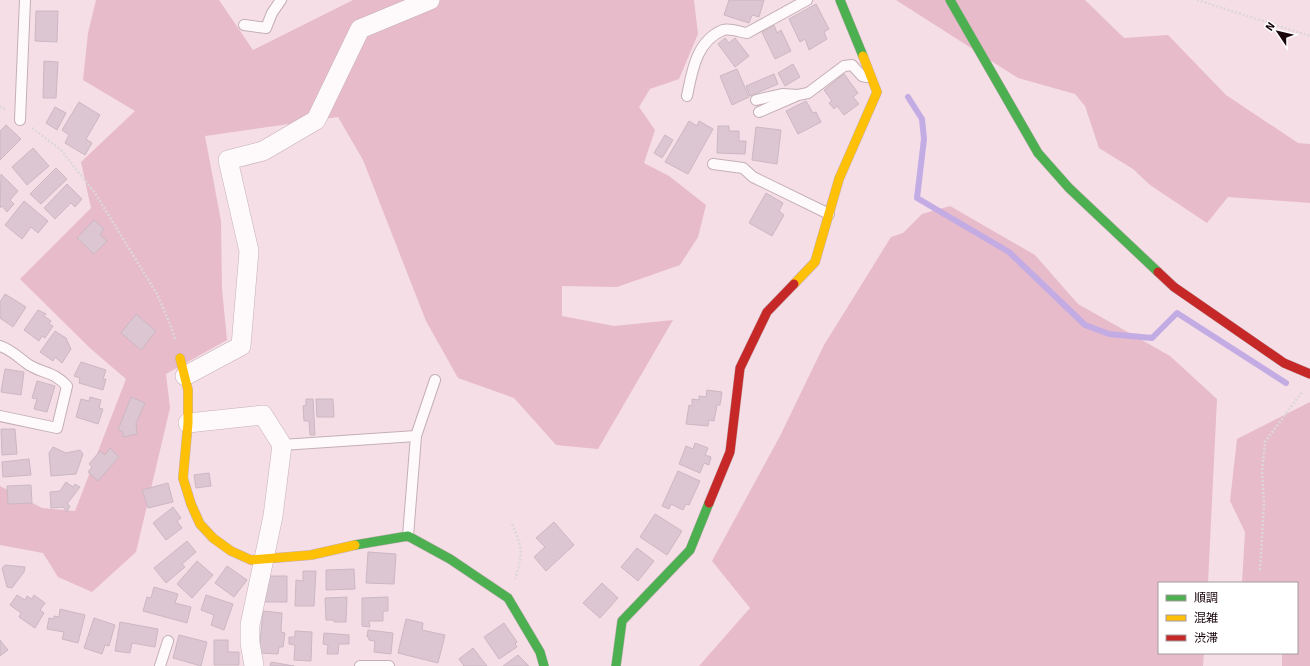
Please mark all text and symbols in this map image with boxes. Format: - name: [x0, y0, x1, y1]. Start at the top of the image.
- north arrow: [1258, 12, 1298, 52]
- text: N: [1263, 20, 1278, 33]
- legend: [1158, 582, 1298, 654]
- text: 順調: [1194, 591, 1218, 606]
- text: 混雑: [1194, 611, 1218, 626]
- text: 渋滞: [1194, 631, 1218, 646]

